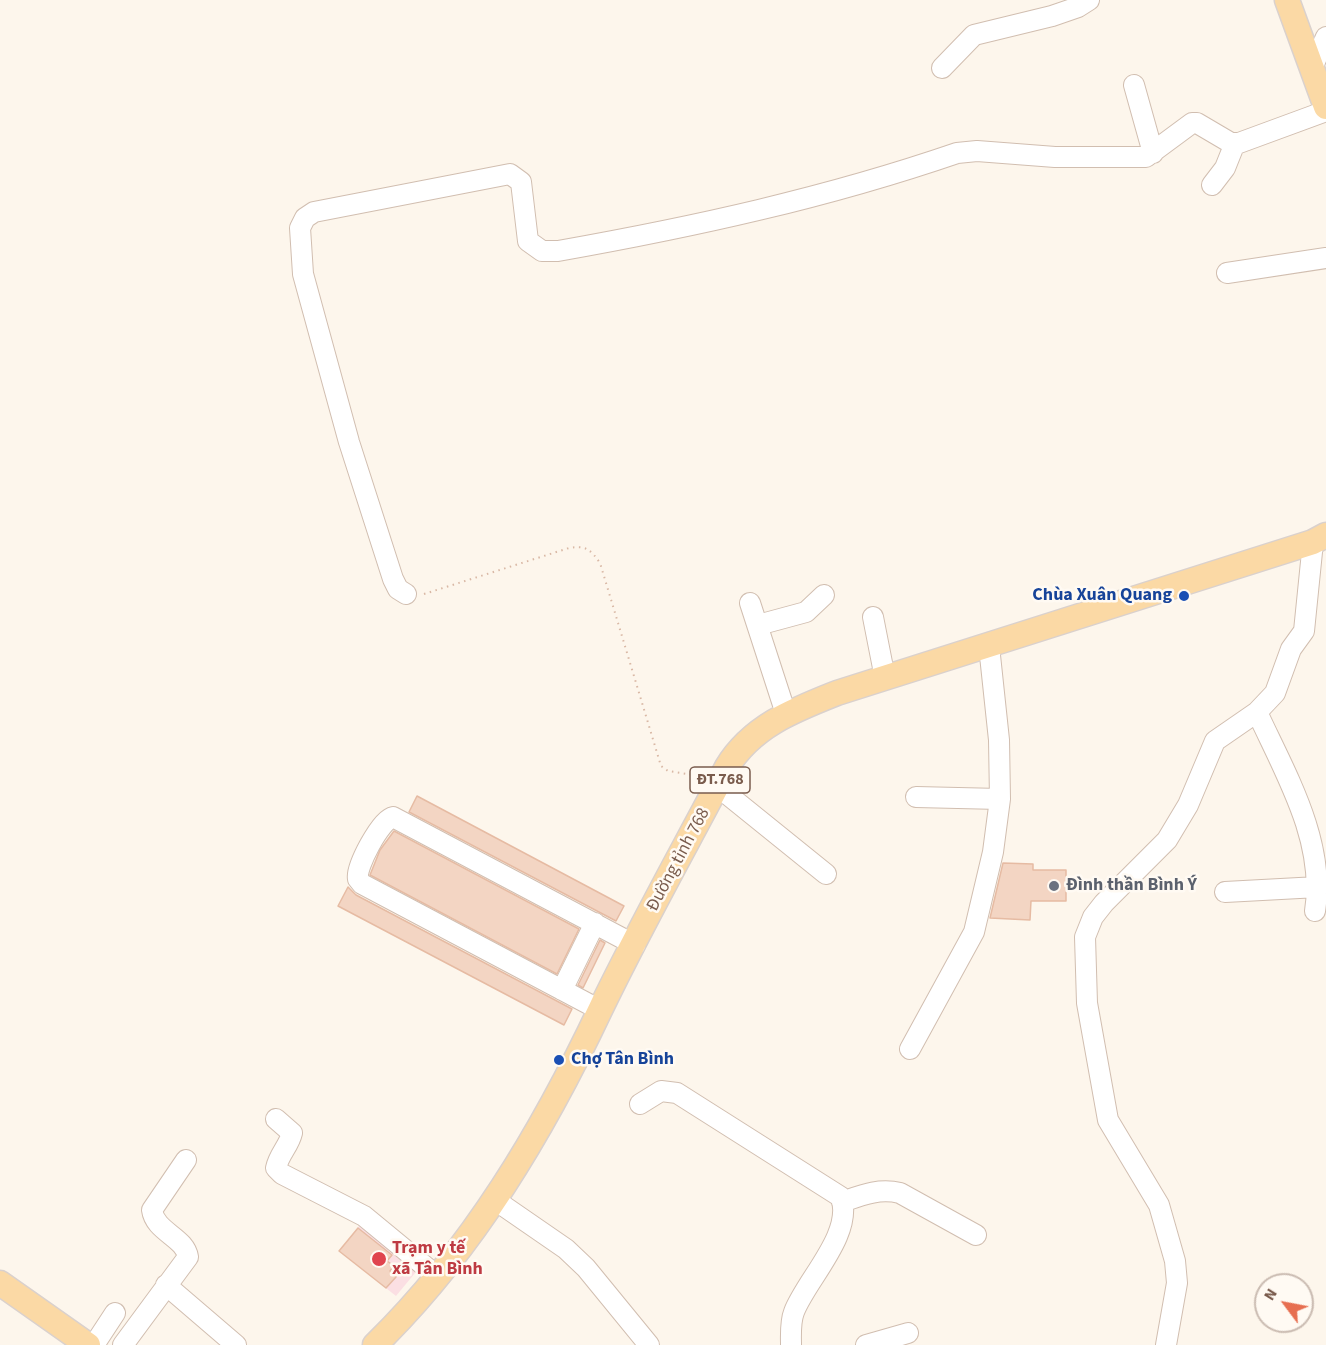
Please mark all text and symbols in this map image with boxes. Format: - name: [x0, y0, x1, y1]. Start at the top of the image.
- place label: Chùa Xuân Quang: [1032, 585, 1172, 607]
- marker: Chùa Xuân Quang: [1177, 589, 1191, 603]
- road number: ĐT.768: [690, 767, 750, 793]
- street label: Đường tỉnh 768: [643, 805, 715, 915]
- place label: Đình thần Bình Ý: [1066, 875, 1197, 897]
- marker: Đình thần Bình Ý: [1047, 879, 1061, 893]
- place label: Chợ Tân Bình: [571, 1049, 674, 1071]
- marker: Chợ Tân Bình: [552, 1053, 566, 1067]
- place label: Trạm y tế xã Tân Bình: [392, 1238, 483, 1280]
- marker: Trạm y tế xã Tân Bình: [370, 1250, 388, 1268]
- north arrow: [1254, 1273, 1314, 1333]
- text: N: [1258, 1284, 1283, 1305]

